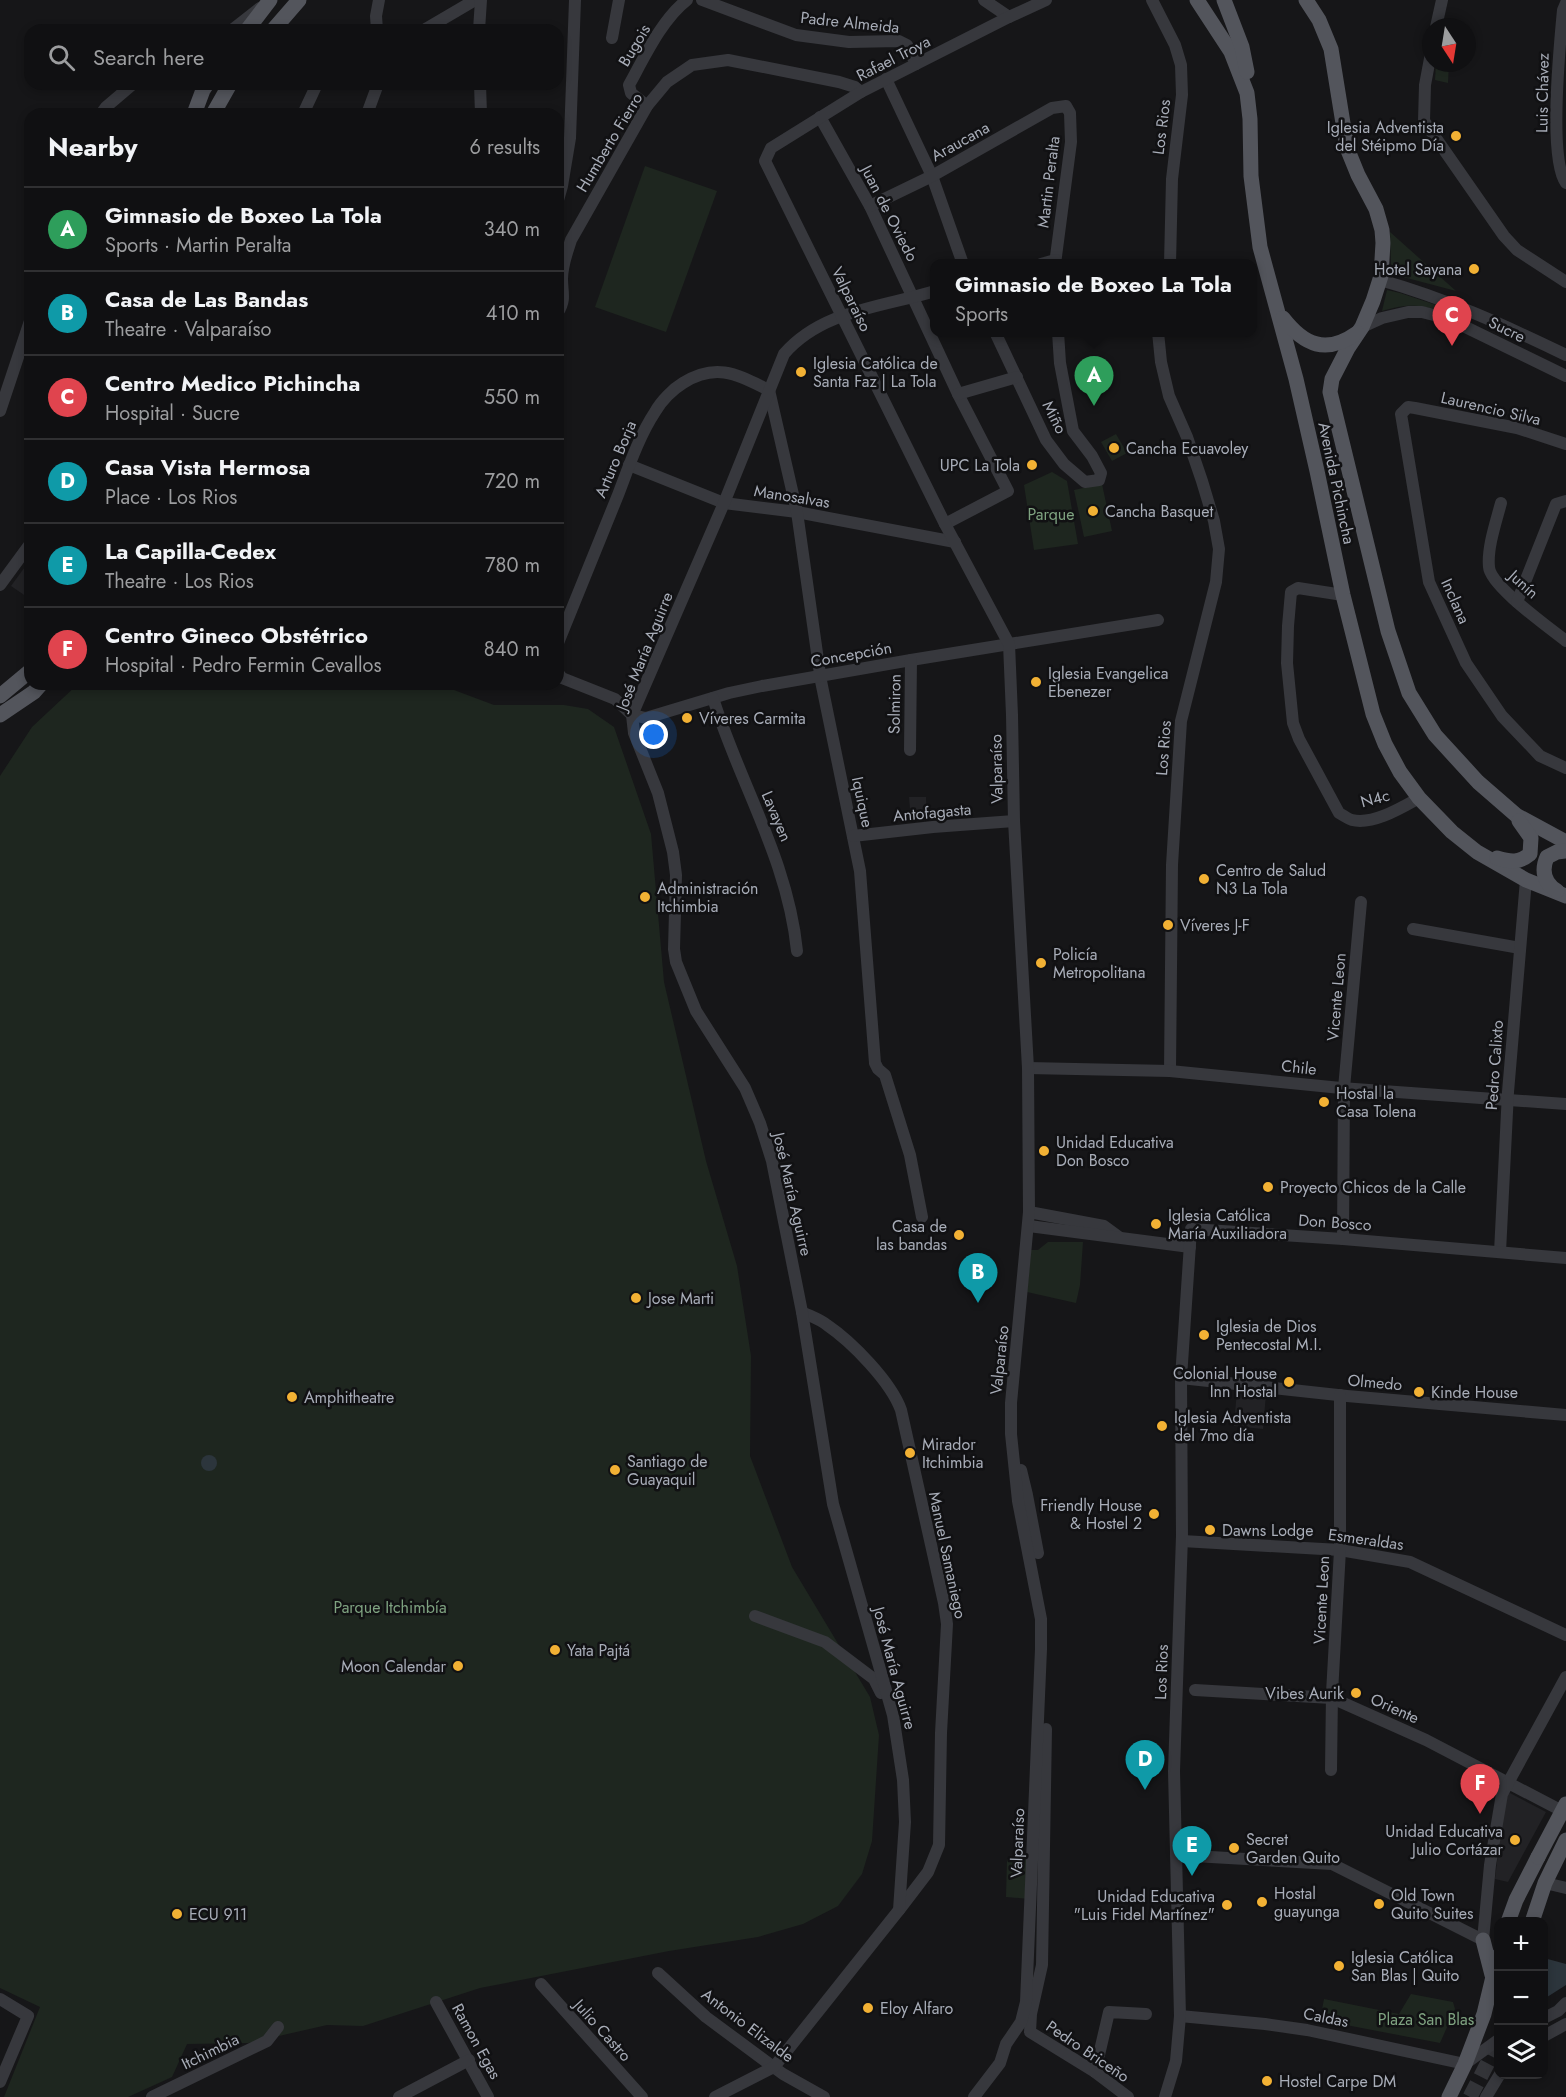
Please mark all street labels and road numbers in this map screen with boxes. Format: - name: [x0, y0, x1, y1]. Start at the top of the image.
- street label: Padre Almeida: [799, 6, 901, 39]
- street label: Bugois: [613, 20, 656, 71]
- street label: Rafael Troya: [852, 30, 934, 87]
- street label: Luis Chávez: [1530, 52, 1555, 133]
- street label: Humberto Fierro: [571, 88, 648, 196]
- street label: Los Rios: [1147, 98, 1176, 156]
- street label: Araucana: [927, 116, 994, 167]
- street label: Martin Peralta: [1031, 135, 1066, 229]
- street label: Juan de Oviedo: [854, 159, 924, 266]
- street label: Valparaíso: [826, 263, 877, 336]
- street label: Sucre: [1485, 311, 1529, 348]
- street label: Laurencio Silva: [1439, 386, 1543, 431]
- street label: Miño: [1037, 397, 1073, 438]
- street label: Arturo Borja: [589, 417, 642, 501]
- street label: Avenida Pichincha: [1312, 420, 1361, 546]
- street label: Manosalvas: [752, 479, 832, 514]
- street label: Junín: [1502, 563, 1544, 604]
- street label: Inclana: [1435, 575, 1476, 628]
- street label: José María Aguirre: [609, 588, 679, 716]
- street label: Concepción: [809, 636, 893, 673]
- street label: Solmiron: [882, 674, 907, 734]
- street label: Los Rios: [1150, 720, 1177, 777]
- street label: Valparaíso: [984, 734, 1009, 804]
- street label: Iquique: [846, 775, 879, 830]
- street label: N4c: [1358, 784, 1392, 813]
- street label: Lavayen: [756, 787, 797, 845]
- street label: Antofagasta: [892, 798, 972, 827]
- street label: Vicente Leon: [1321, 952, 1352, 1042]
- street label: Pedro Calixto: [1480, 1019, 1509, 1111]
- street label: Chile: [1280, 1054, 1318, 1081]
- street label: José María Aguirre: [767, 1128, 818, 1258]
- street label: Don Bosco: [1298, 1208, 1373, 1237]
- street label: Valparaíso: [984, 1324, 1015, 1396]
- street label: Olmedo: [1347, 1369, 1404, 1396]
- street label: Manuel Samaniego: [923, 1489, 972, 1621]
- street label: Esmeraldas: [1327, 1523, 1405, 1556]
- street label: Vicente Leon: [1308, 1555, 1335, 1645]
- street label: José María Aguirre: [867, 1602, 922, 1732]
- street label: Los Rios: [1149, 1644, 1174, 1700]
- street label: Oriente: [1367, 1688, 1423, 1729]
- street label: Valparaíso: [1005, 1808, 1030, 1878]
- street label: Antonio Elizalde: [697, 1983, 799, 2068]
- street label: Julio Castro: [567, 1993, 637, 2067]
- street label: Ramon Egas: [446, 1999, 507, 2083]
- street label: Caldas: [1301, 2002, 1350, 2033]
- street label: Pedro Briceño: [1041, 2015, 1134, 2088]
- street label: Itchimbia: [178, 2028, 243, 2075]

